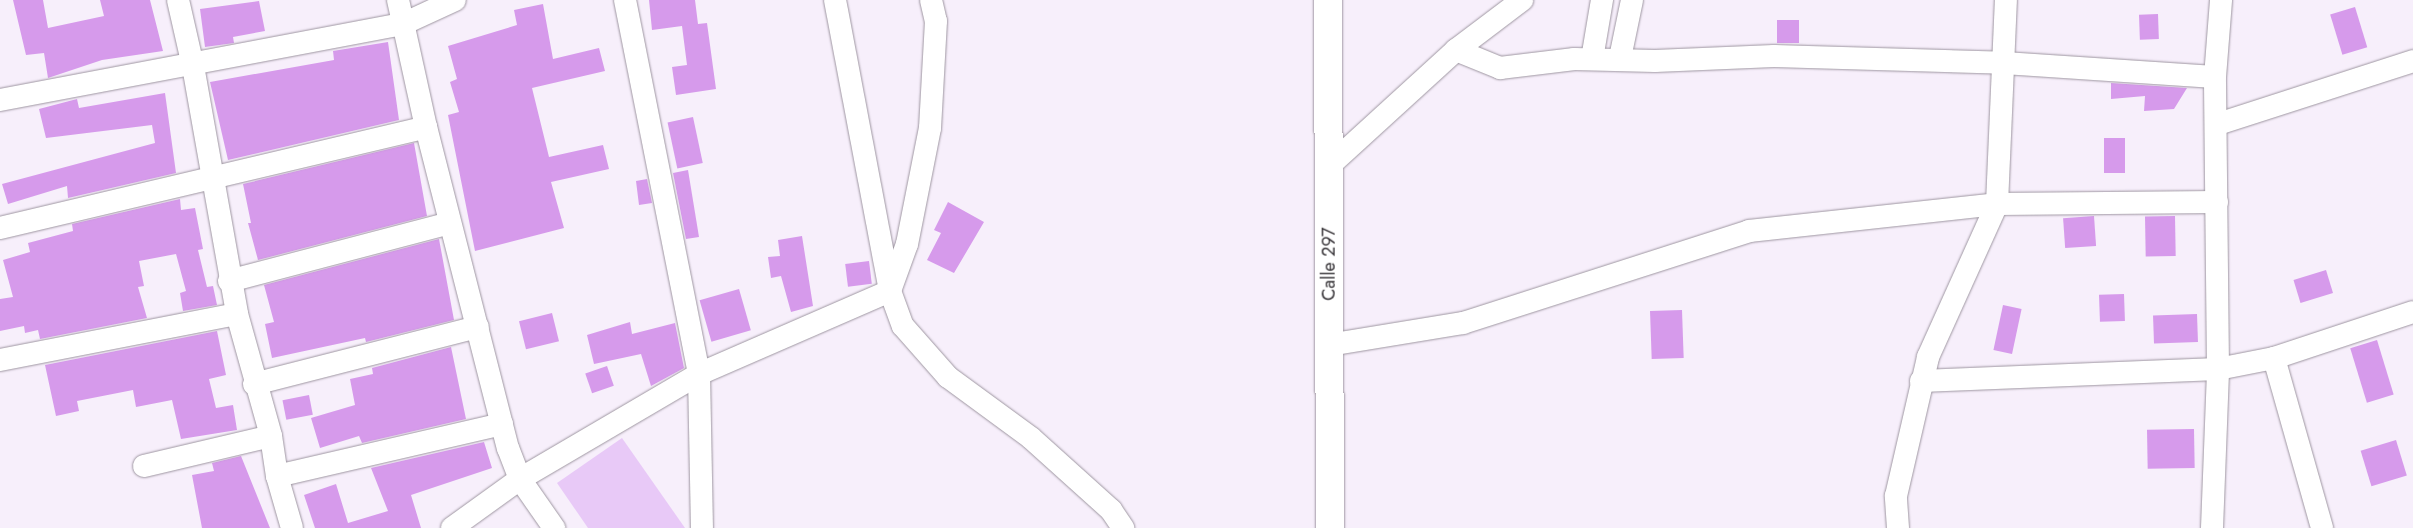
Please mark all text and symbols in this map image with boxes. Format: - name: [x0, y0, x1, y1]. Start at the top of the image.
- street label: Calle 297: [1318, 227, 1340, 301]

